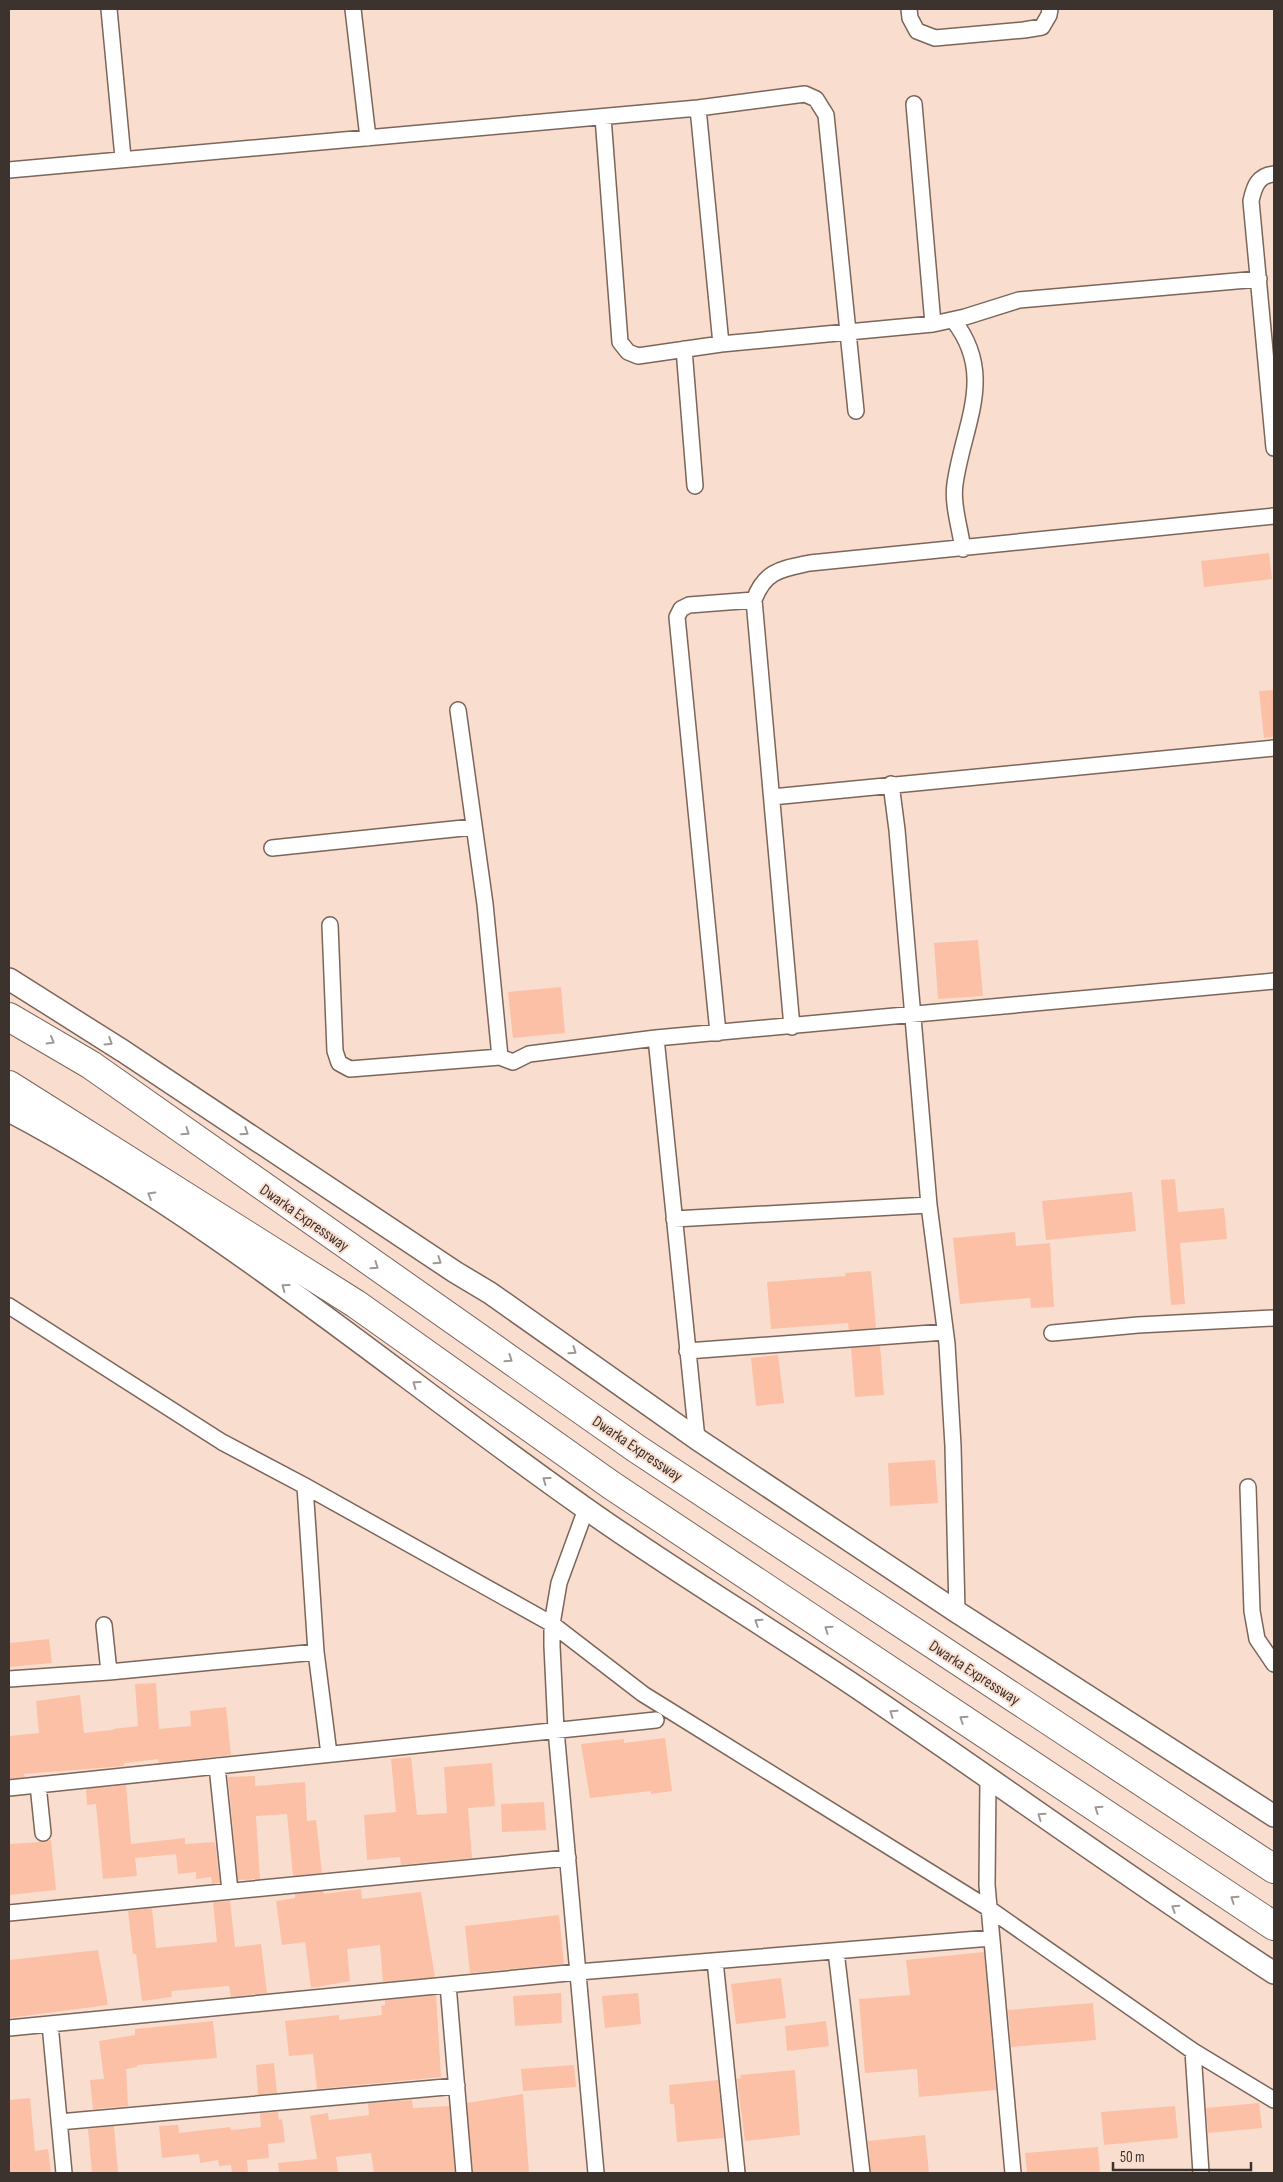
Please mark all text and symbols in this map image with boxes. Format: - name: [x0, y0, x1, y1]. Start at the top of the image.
- one-way arrow: [45, 1035, 54, 1045]
- one-way arrow: [104, 1036, 113, 1046]
- one-way arrow: [180, 1126, 189, 1135]
- one-way arrow: [239, 1126, 248, 1135]
- street label: Dwarka Expressway: [256, 1180, 352, 1256]
- one-way arrow: [148, 1191, 157, 1201]
- one-way arrow: [433, 1255, 442, 1264]
- one-way arrow: [370, 1260, 379, 1269]
- one-way arrow: [282, 1285, 291, 1293]
- one-way arrow: [567, 1345, 577, 1354]
- one-way arrow: [503, 1353, 512, 1362]
- one-way arrow: [412, 1381, 422, 1390]
- street label: Dwarka Expressway: [589, 1412, 686, 1486]
- one-way arrow: [543, 1477, 552, 1486]
- one-way arrow: [755, 1619, 764, 1629]
- one-way arrow: [824, 1626, 834, 1635]
- street label: Dwarka Expressway: [925, 1637, 1023, 1710]
- one-way arrow: [890, 1710, 899, 1719]
- one-way arrow: [959, 1716, 969, 1725]
- one-way arrow: [1095, 1806, 1104, 1815]
- one-way arrow: [1037, 1813, 1047, 1822]
- one-way arrow: [1230, 1896, 1239, 1905]
- one-way arrow: [1171, 1905, 1180, 1914]
- scale bar: [1113, 2140, 1250, 2172]
- text: 50 m: [1120, 2148, 1145, 2167]

